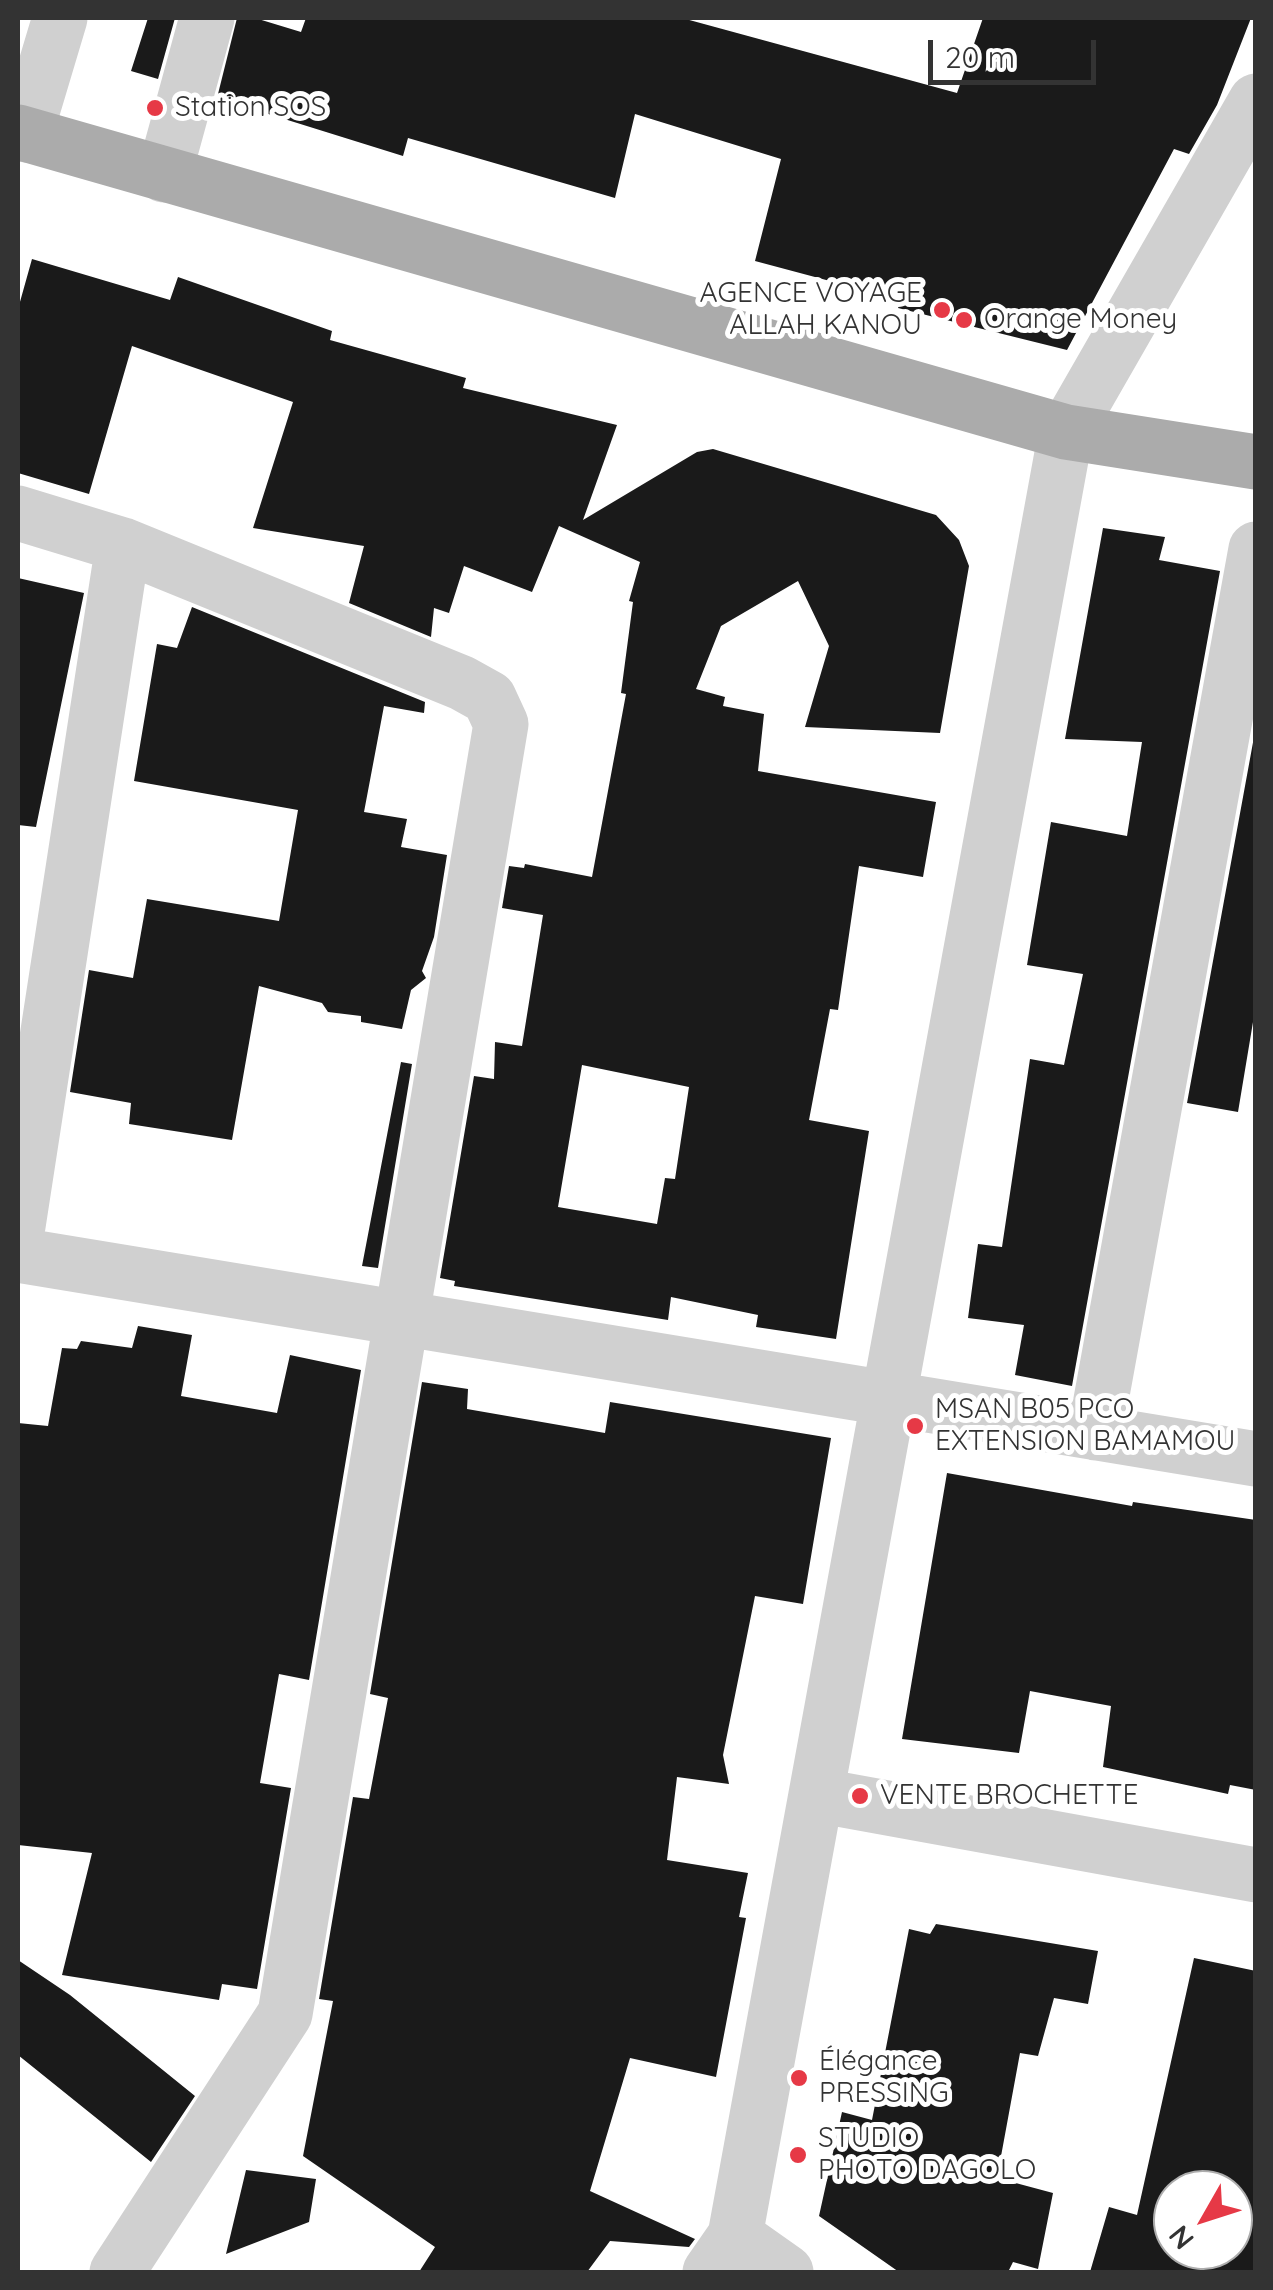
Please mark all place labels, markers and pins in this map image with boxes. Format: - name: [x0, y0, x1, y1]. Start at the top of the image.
- place label: Station SOS: [175, 91, 326, 125]
- marker: Station SOS: [144, 97, 166, 119]
- place label: AGENCE VOYAGE ALLAH KANOU: [700, 277, 922, 343]
- marker: AGENCE VOYAGE ALLAH KANOU: [931, 299, 953, 321]
- place label: Orange Money: [984, 303, 1177, 337]
- marker: Orange Money: [953, 309, 975, 331]
- place label: MSAN B05 PCO EXTENSION BAMAMOU: [935, 1393, 1235, 1459]
- marker: MSAN B05 PCO EXTENSION BAMAMOU: [904, 1415, 926, 1437]
- place label: VENTE BROCHETTE: [880, 1779, 1138, 1813]
- marker: VENTE BROCHETTE: [849, 1785, 871, 1807]
- place label: Élégance PRESSING: [819, 2045, 949, 2111]
- marker: Élégance PRESSING: [788, 2067, 810, 2089]
- place label: STUDIO PHOTO DAGOLO: [818, 2122, 1036, 2188]
- marker: STUDIO PHOTO DAGOLO: [787, 2144, 809, 2166]

